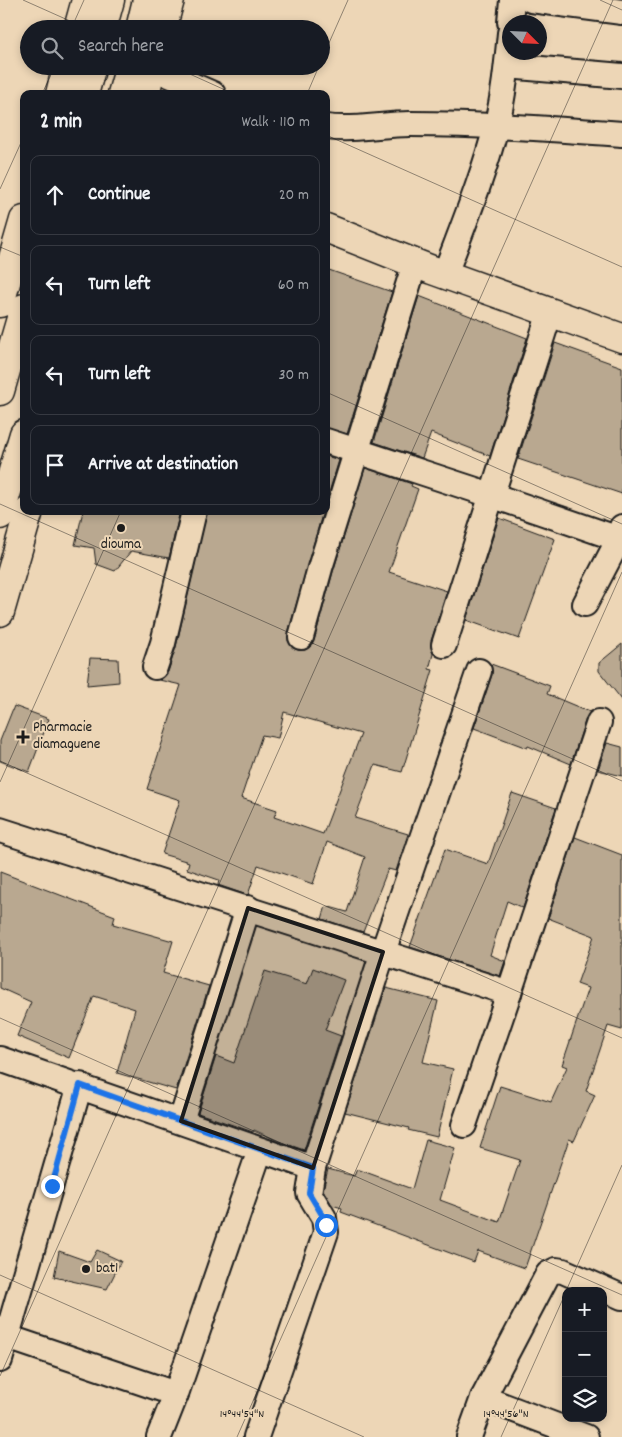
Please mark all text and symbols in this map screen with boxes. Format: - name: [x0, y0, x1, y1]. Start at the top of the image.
- north arrow: [502, 15, 547, 60]
- search box: [20, 20, 330, 75]
- icon: search: [38, 34, 66, 62]
- text: Search here: [78, 34, 164, 61]
- text: 2 min: [40, 108, 82, 138]
- text: Walk · 110 m: [242, 111, 310, 134]
- icon: ahead: [41, 181, 69, 209]
- text: Continue: [88, 182, 150, 209]
- text: 20 m: [279, 184, 309, 207]
- icon: left: [41, 271, 69, 299]
- text: Turn left: [88, 272, 151, 299]
- text: 60 m: [278, 274, 309, 297]
- icon: left: [41, 361, 69, 389]
- text: Turn left: [88, 362, 151, 389]
- text: 30 m: [279, 364, 309, 387]
- icon: arrive: [41, 451, 69, 479]
- text: Arrive at destination: [88, 452, 238, 479]
- marker: diouma: [115, 522, 127, 534]
- place label: diouma: [101, 534, 142, 556]
- place label: Pharmacie diamaguene: [33, 717, 101, 756]
- marker: Pharmacie diamaguene: [17, 731, 29, 743]
- route end: [41, 1175, 64, 1198]
- route start: [315, 1214, 338, 1237]
- place label: bat1: [96, 1258, 118, 1280]
- marker: bat1: [80, 1263, 92, 1275]
- map controls: [562, 1287, 607, 1422]
- button: +: [562, 1287, 607, 1332]
- button: −: [562, 1332, 607, 1377]
- button: layers: [562, 1377, 607, 1422]
- text: 14°44'54"N: [220, 1406, 264, 1423]
- text: 14°44'56"N: [483, 1406, 529, 1423]

